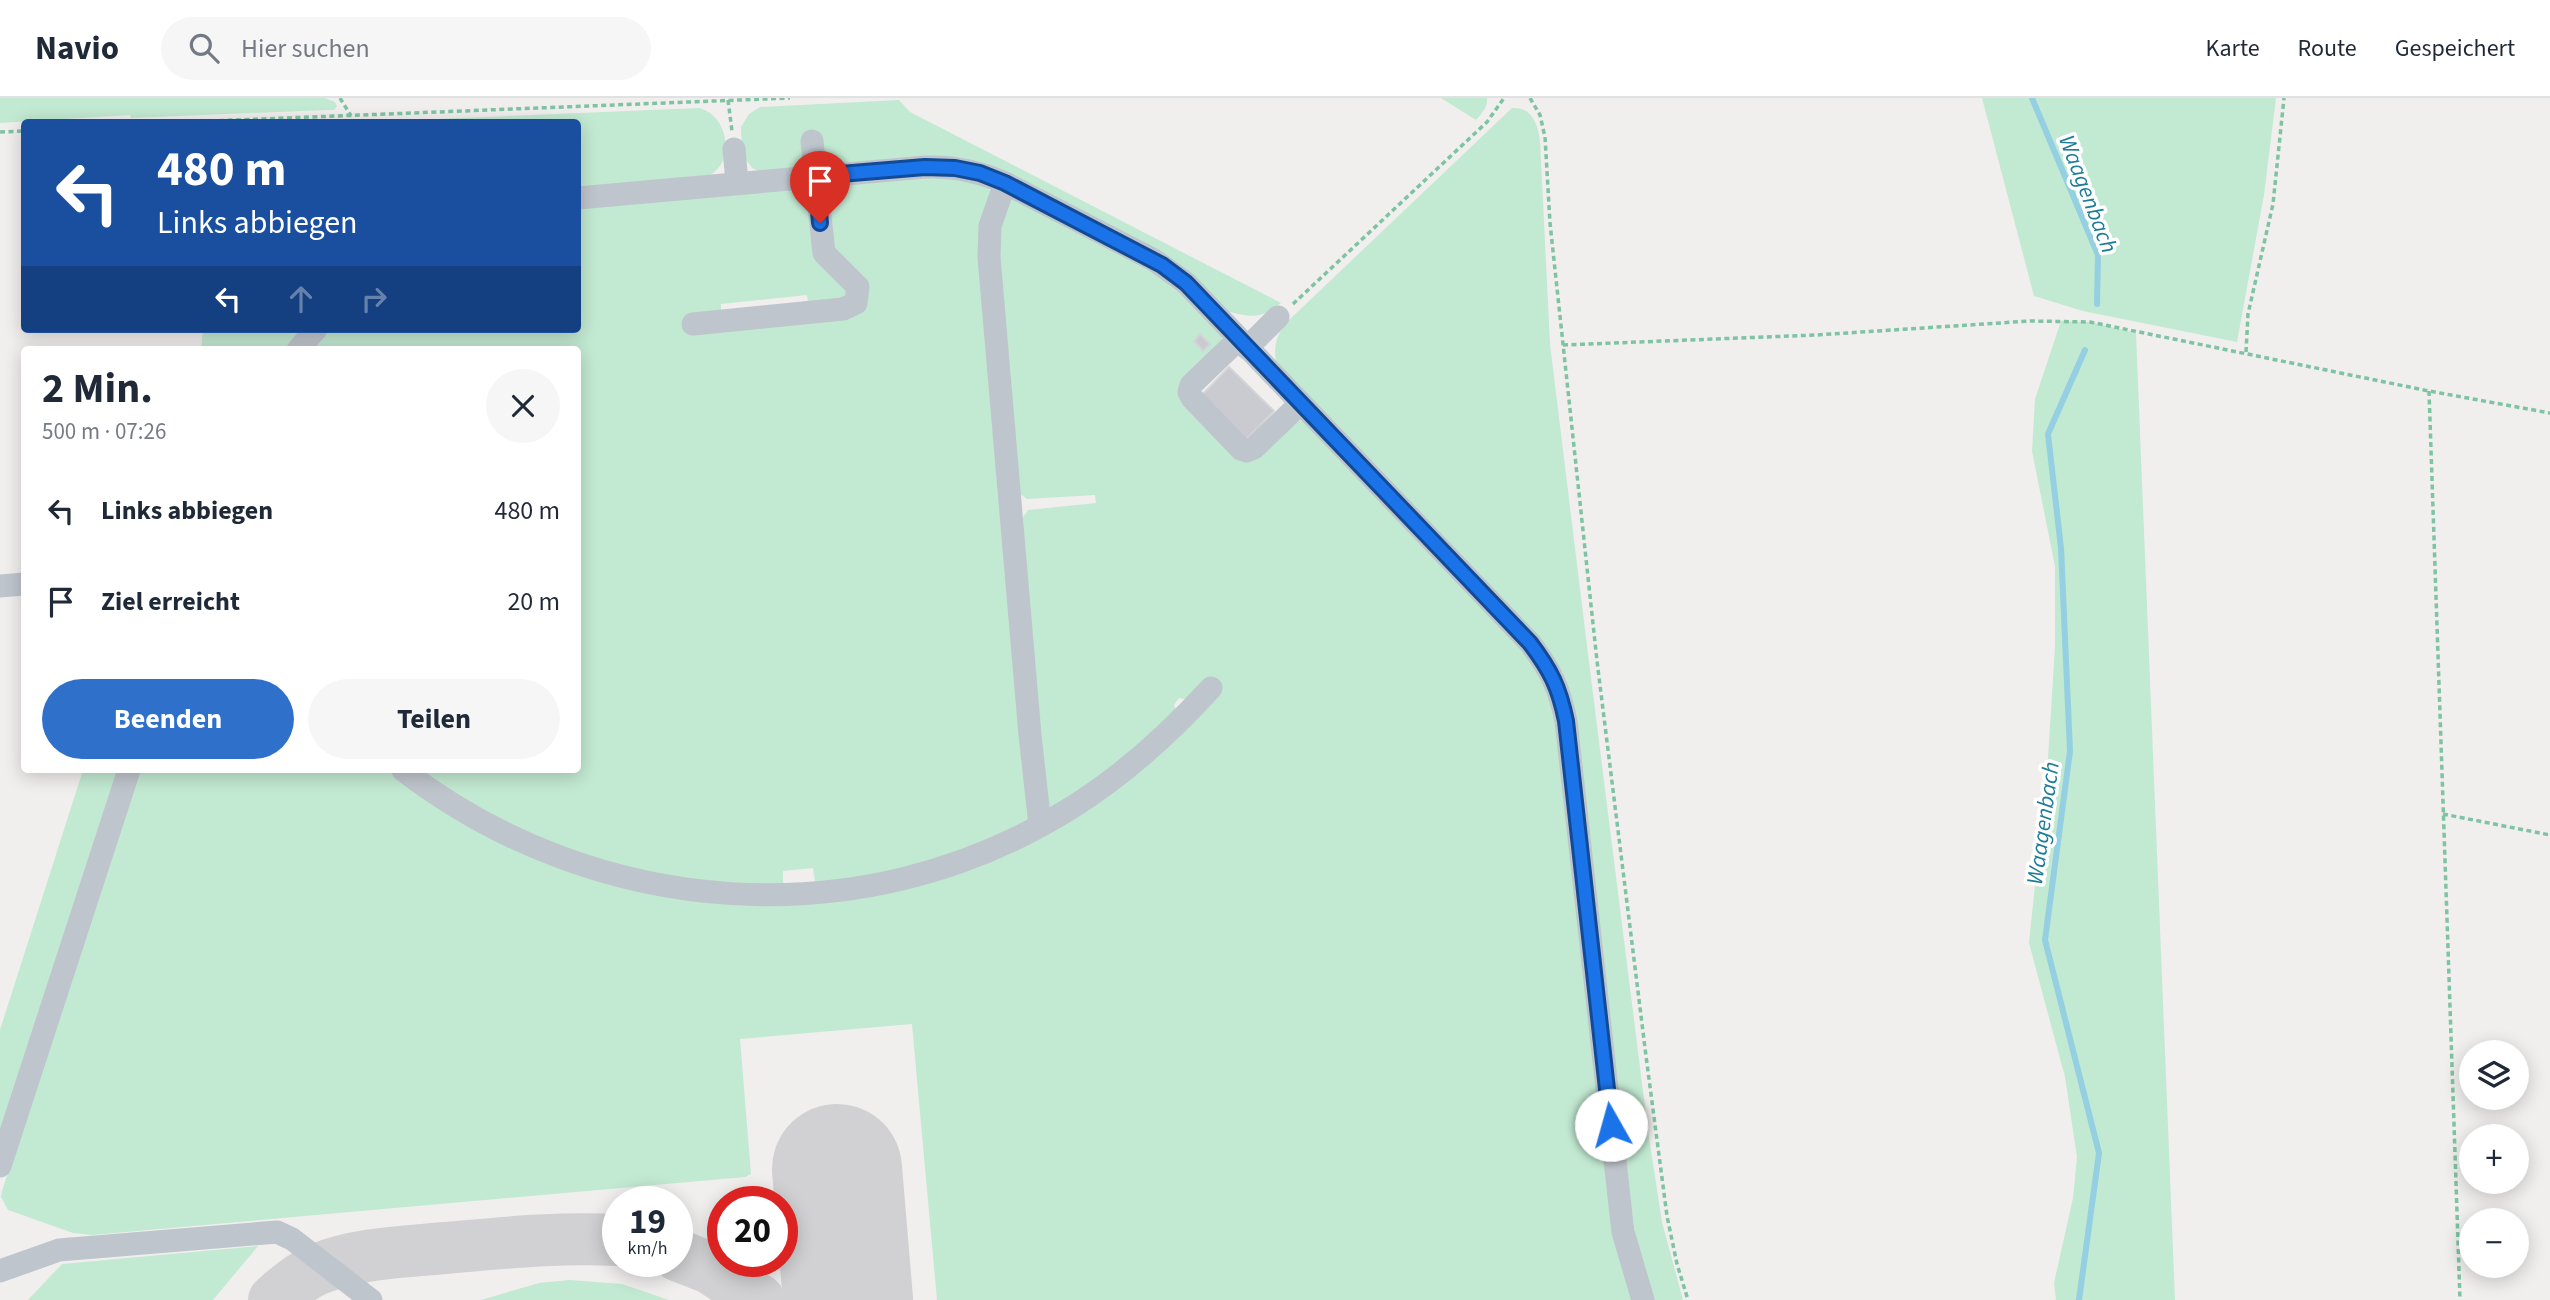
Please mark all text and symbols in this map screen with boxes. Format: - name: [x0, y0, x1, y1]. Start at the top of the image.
- search box: [161, 17, 651, 80]
- text: Navio: [35, 25, 119, 72]
- icon: search: [185, 29, 223, 67]
- text: Hier suchen: [241, 30, 370, 67]
- text: Karte: [2206, 31, 2260, 66]
- text: Route: [2298, 31, 2357, 66]
- text: Gespeichert: [2395, 31, 2515, 66]
- water label: Waagenbach: [2050, 130, 2126, 258]
- text: 480 m: [157, 135, 286, 205]
- icon: left: [42, 147, 133, 238]
- pin: [790, 151, 850, 223]
- icon: arrive: [801, 162, 839, 200]
- text: Links abbiegen: [157, 200, 358, 246]
- icon: left: [209, 280, 247, 318]
- icon: ahead: [282, 280, 320, 318]
- icon: right: [355, 280, 393, 318]
- text: 2 Min.: [42, 359, 153, 419]
- button: close: [486, 369, 560, 443]
- text: 500 m · 07:26: [42, 415, 166, 448]
- icon: left: [42, 492, 80, 530]
- text: Links abbiegen: [101, 492, 273, 529]
- text: 480 m: [494, 492, 560, 529]
- icon: arrive: [42, 583, 80, 621]
- text: Ziel erreicht: [101, 583, 240, 620]
- text: 20 m: [507, 583, 560, 620]
- button: Beenden: [42, 679, 294, 759]
- button: Teilen: [308, 679, 560, 759]
- water label: Waagenbach: [2018, 759, 2068, 887]
- map controls: [2459, 1040, 2529, 1278]
- button: layers: [2459, 1040, 2529, 1110]
- position arrow: [1574, 1088, 1648, 1162]
- button: +: [2459, 1124, 2529, 1194]
- speed limit sign: 20: [707, 1186, 798, 1277]
- text: 19: [629, 1197, 666, 1247]
- button: −: [2459, 1208, 2529, 1278]
- text: km/h: [628, 1236, 667, 1261]

